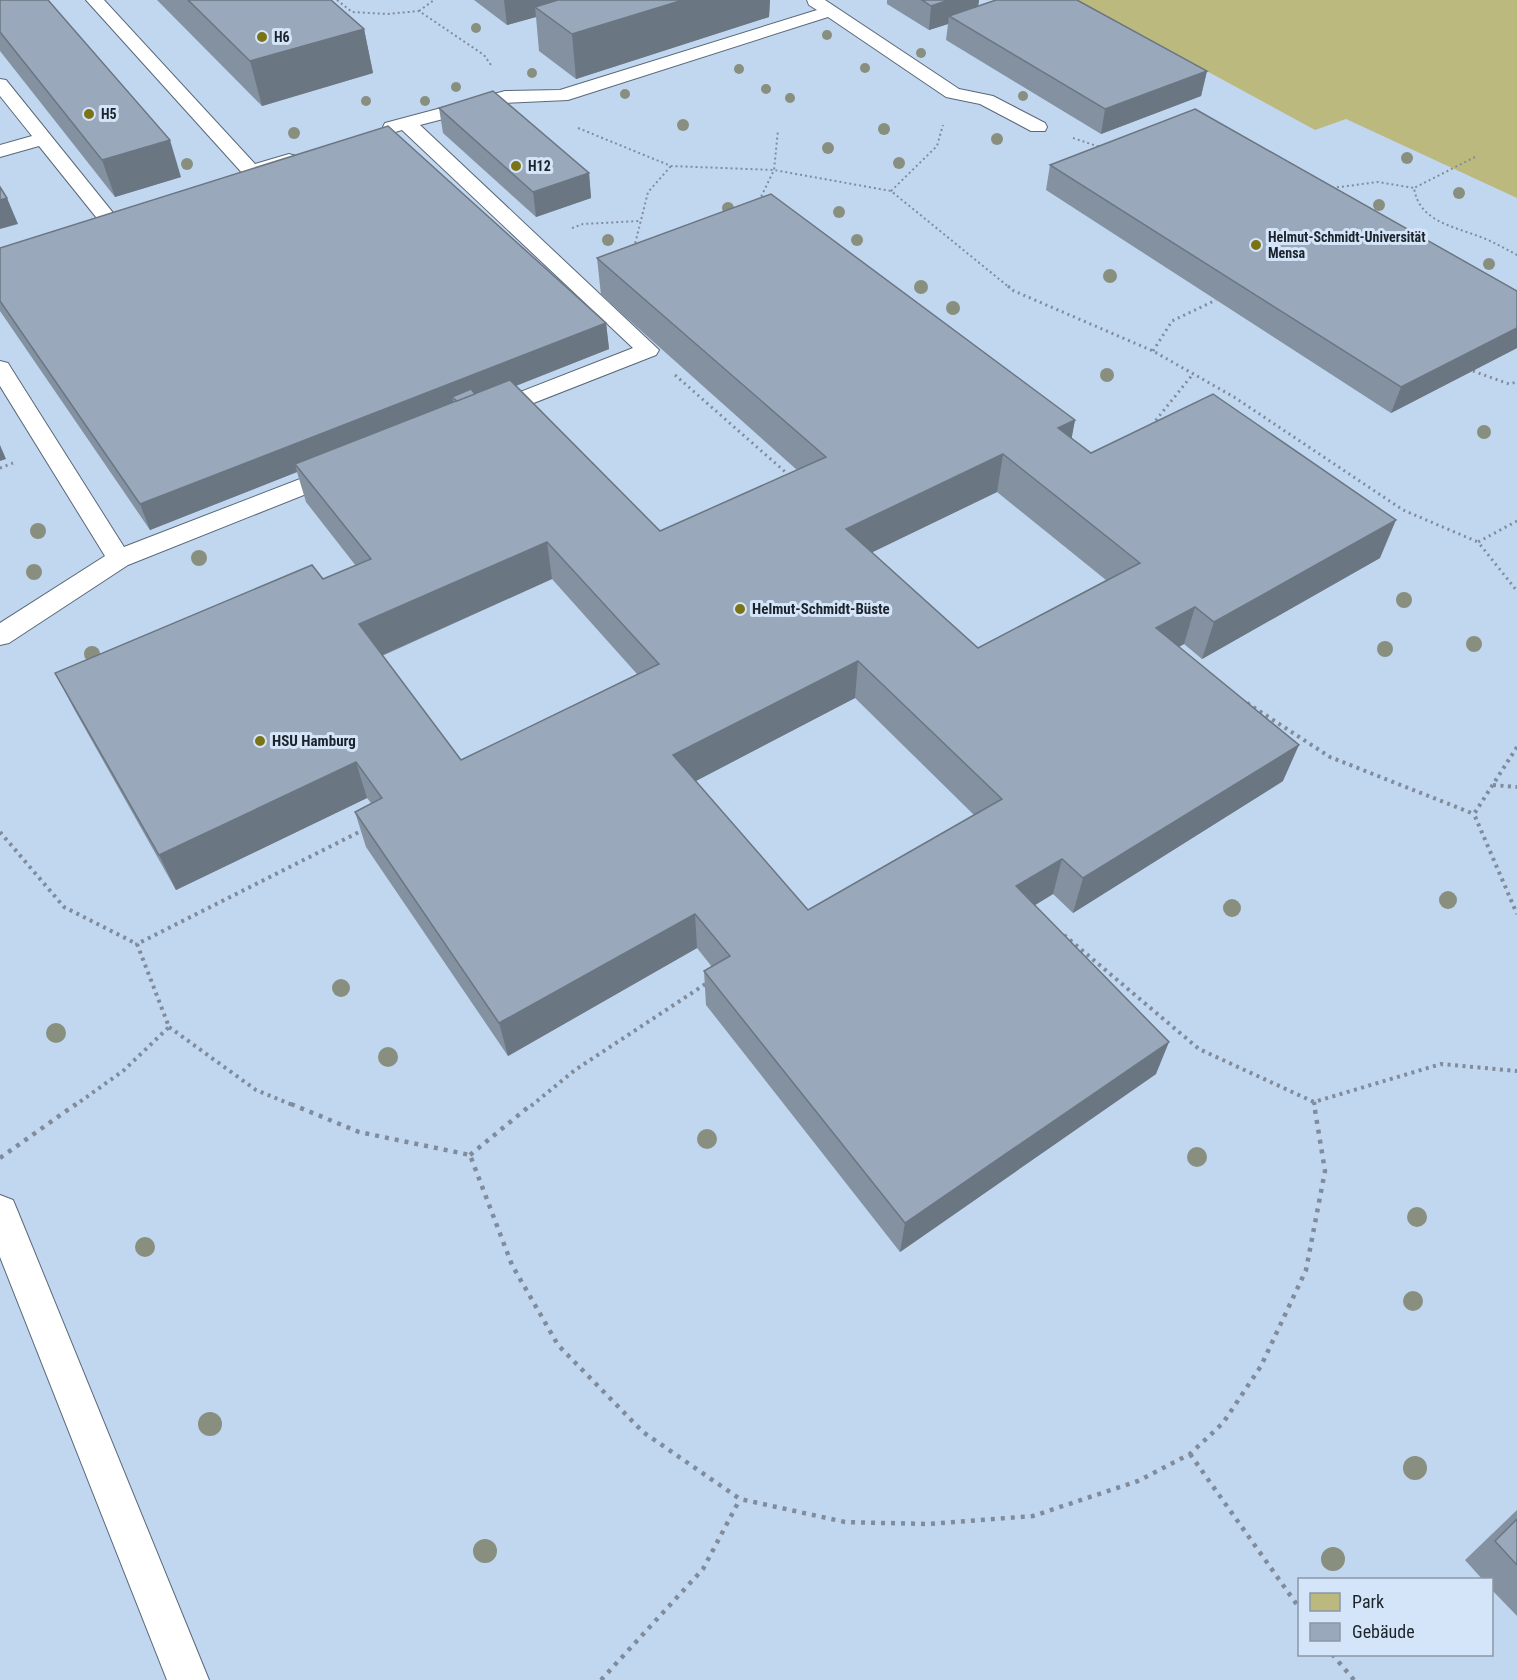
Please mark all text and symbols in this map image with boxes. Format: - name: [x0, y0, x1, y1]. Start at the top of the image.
- place label: H6: [274, 29, 290, 45]
- marker: H6: [255, 30, 269, 44]
- place label: H5: [101, 106, 117, 122]
- marker: H5: [82, 107, 96, 121]
- place label: H12: [528, 158, 551, 174]
- marker: H12: [509, 159, 523, 173]
- place label: Helmut-Schmidt-Universität Mensa: [1268, 229, 1426, 261]
- marker: Helmut-Schmidt-Universität Mensa: [1249, 238, 1263, 252]
- place label: Helmut-Schmidt-Büste: [752, 600, 890, 618]
- marker: Helmut-Schmidt-Büste: [733, 602, 747, 616]
- place label: HSU Hamburg: [272, 732, 356, 750]
- marker: HSU Hamburg: [253, 734, 267, 748]
- legend: [1298, 1578, 1493, 1656]
- text: Park: [1352, 1591, 1384, 1612]
- text: Gebäude: [1352, 1621, 1415, 1642]

